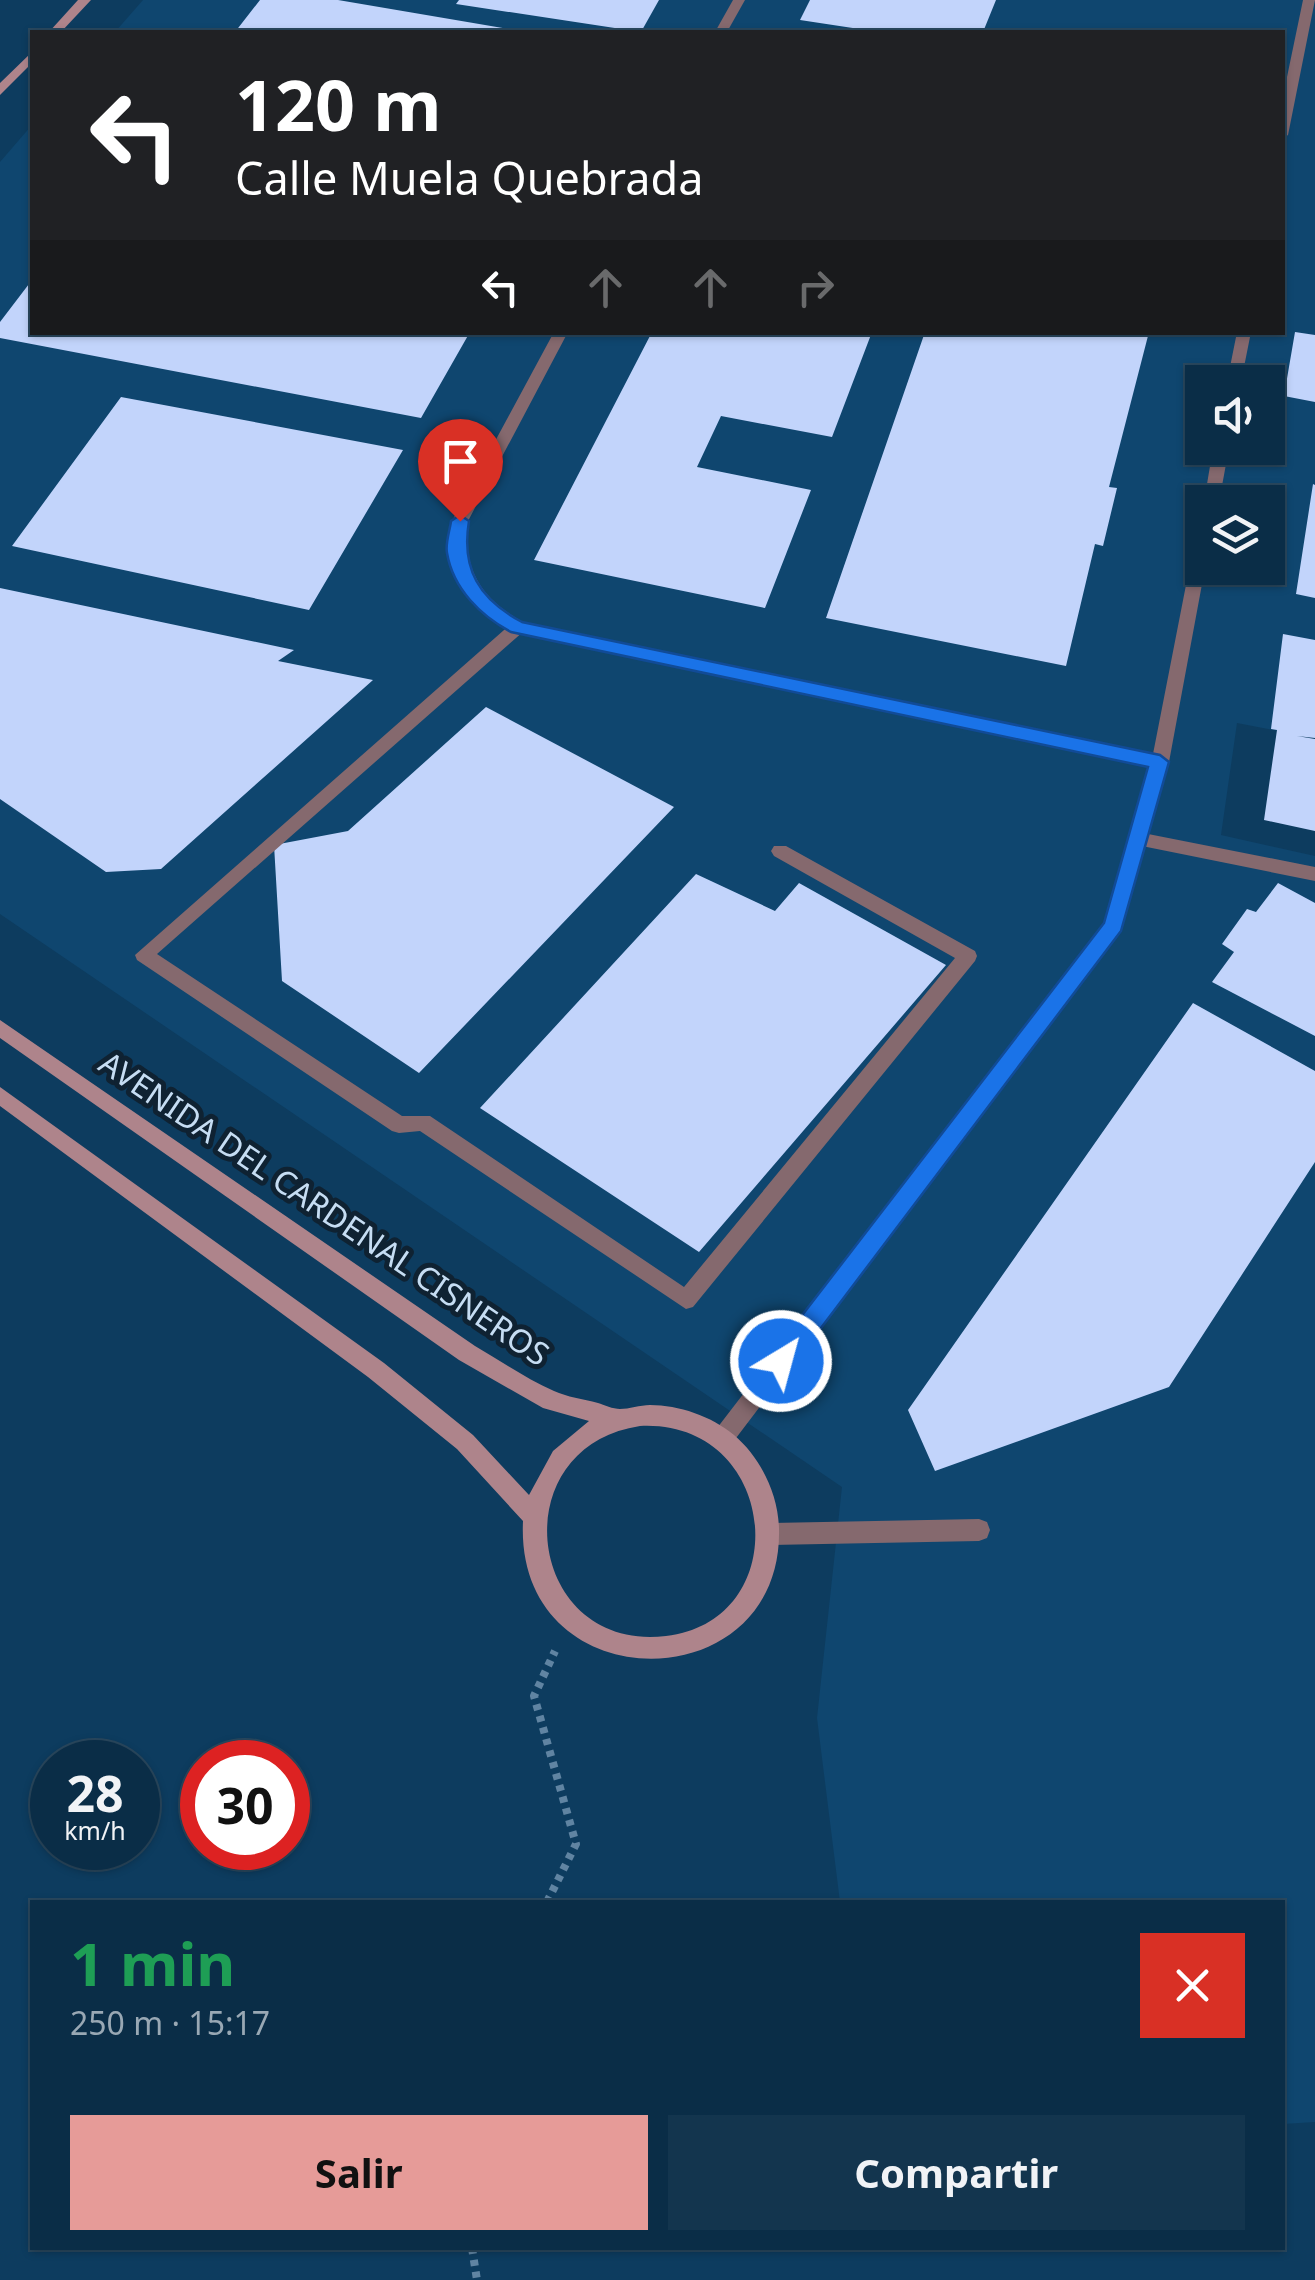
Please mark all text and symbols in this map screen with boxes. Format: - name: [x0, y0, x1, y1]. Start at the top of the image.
- text: 120 m: [235, 56, 442, 152]
- icon: left: [70, 70, 200, 200]
- text: Calle Muela Quebrada: [235, 147, 703, 208]
- icon: left: [473, 260, 528, 315]
- icon: ahead: [578, 260, 633, 315]
- icon: ahead: [683, 260, 738, 315]
- icon: right: [788, 260, 843, 315]
- map controls: [1185, 365, 1285, 585]
- button: sound: [1185, 365, 1285, 465]
- pin: [418, 419, 503, 522]
- icon: arrive: [433, 434, 488, 489]
- button: layers: [1185, 485, 1285, 585]
- street label: AVENIDA DEL CARDENAL CISNEROS: [92, 1041, 558, 1375]
- position arrow: [729, 1309, 833, 1413]
- speed limit sign: 30: [180, 1740, 310, 1870]
- text: 28: [66, 1759, 124, 1827]
- text: km/h: [64, 1813, 126, 1847]
- text: 1 min: [70, 1922, 235, 2004]
- button: close: [1140, 1933, 1245, 2038]
- text: 250 m · 15:17: [70, 2001, 270, 2044]
- button: Salir: [70, 2115, 648, 2230]
- button: Compartir: [668, 2115, 1245, 2230]

